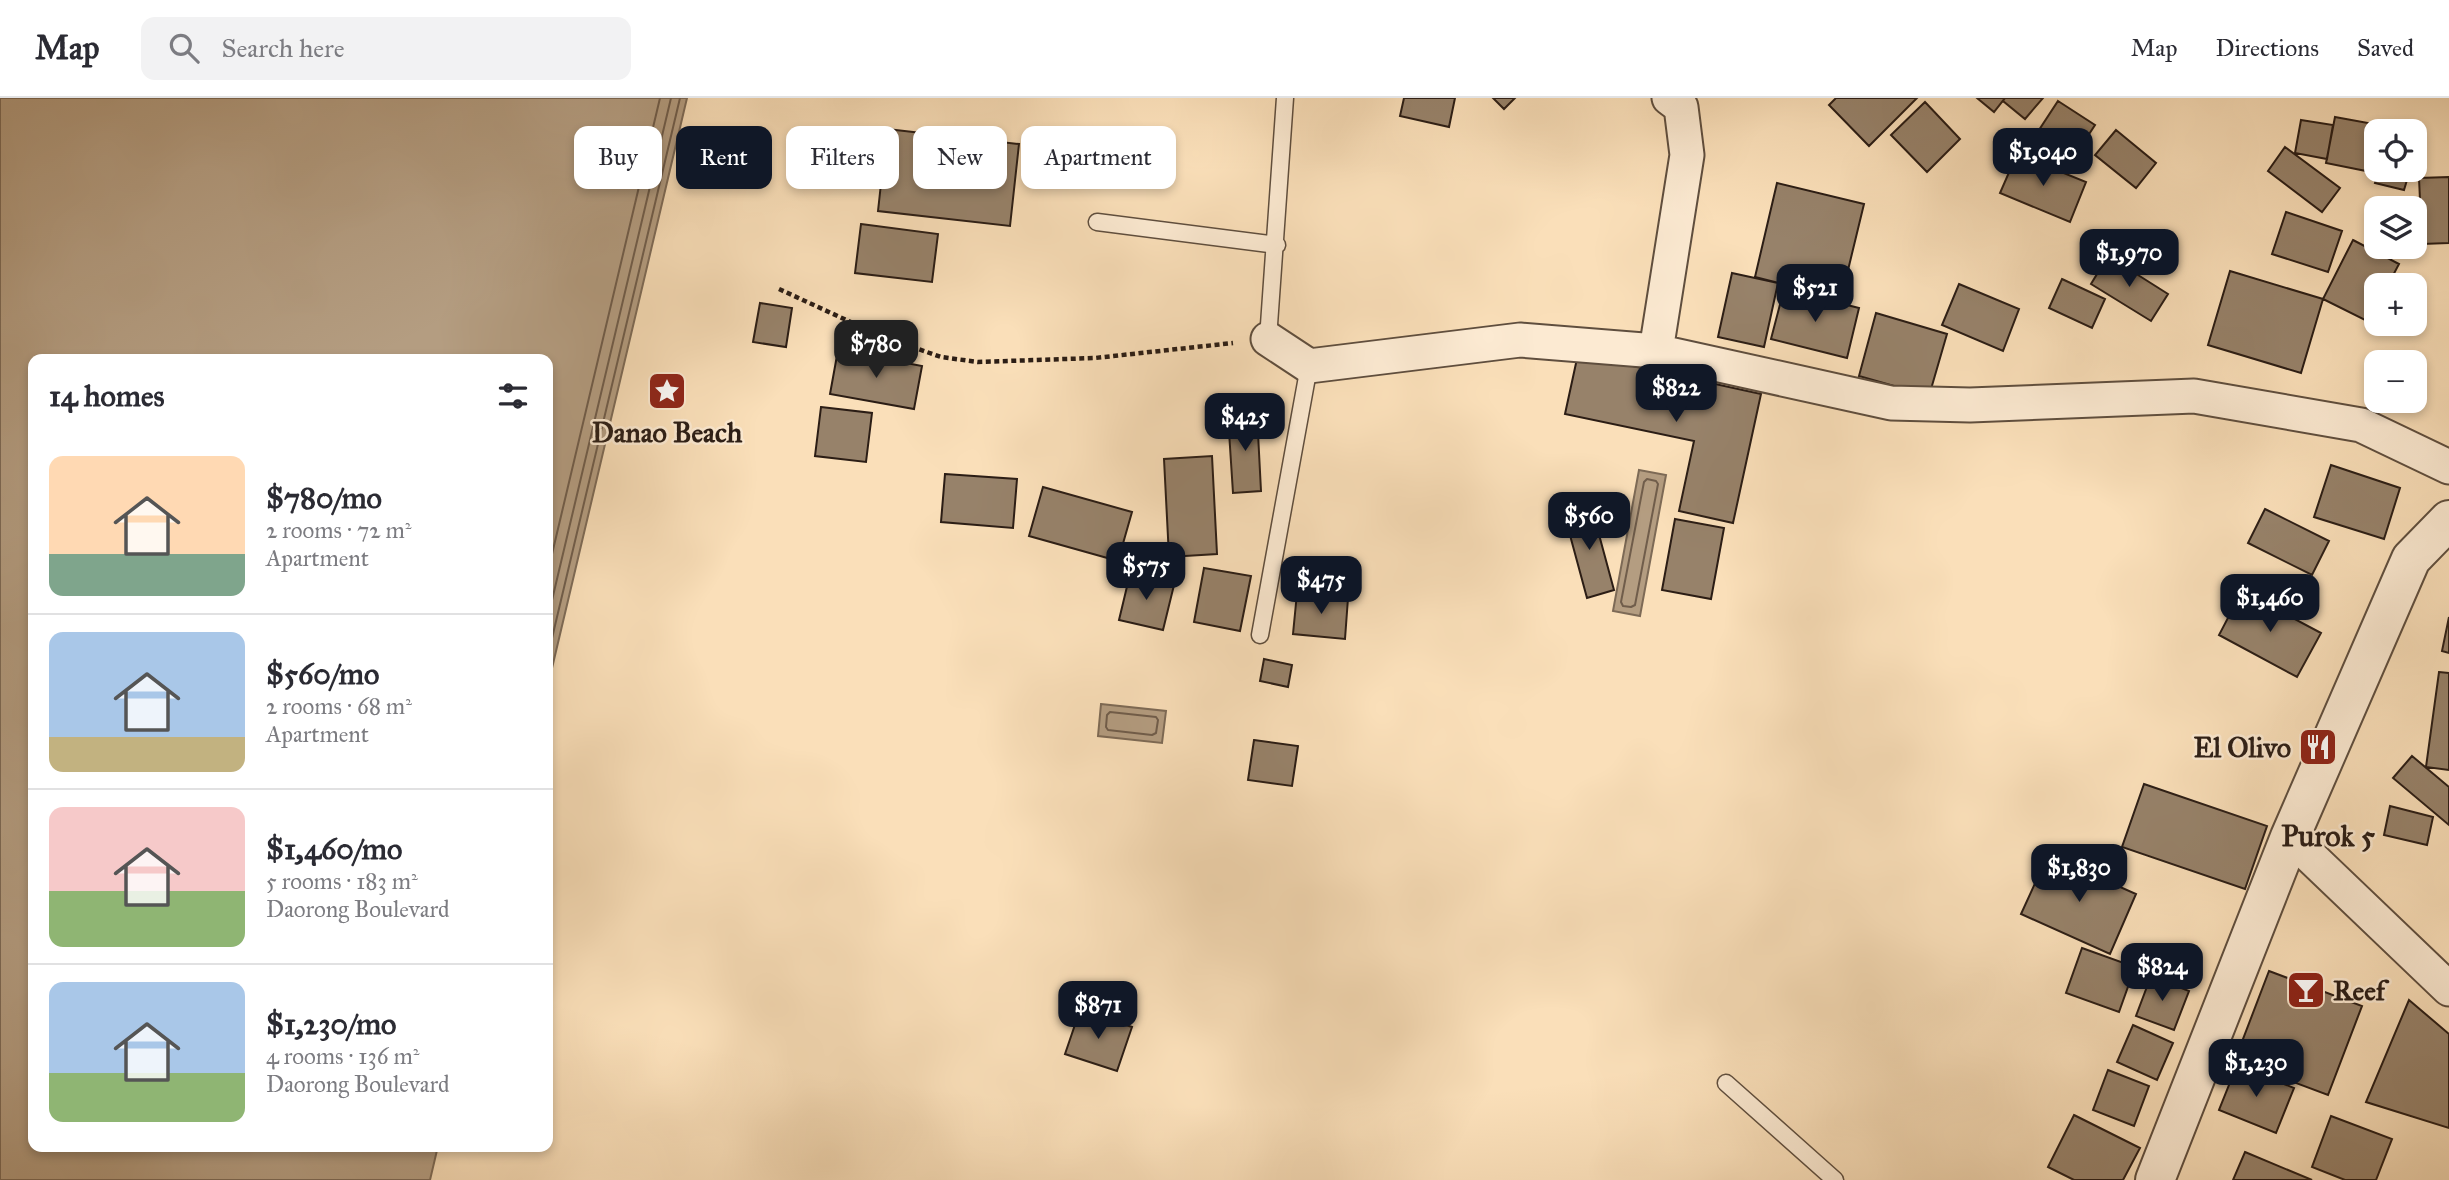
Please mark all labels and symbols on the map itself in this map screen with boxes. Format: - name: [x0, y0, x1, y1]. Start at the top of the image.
- pin: $1,040: [1986, 129, 2100, 188]
- pin: $1,970: [2072, 230, 2186, 289]
- pin: $521: [1774, 264, 1856, 324]
- pin: $780: [835, 320, 917, 380]
- pin: $822: [1635, 364, 1717, 424]
- place icon: Danao Beach: [646, 370, 688, 412]
- pin: $425: [1204, 394, 1286, 453]
- place label: Danao Beach: [592, 415, 743, 450]
- pin: $560: [1548, 492, 1630, 552]
- pin: $575: [1105, 542, 1187, 602]
- pin: $475: [1280, 556, 1362, 616]
- pin: $1,460: [2213, 574, 2327, 634]
- restaurant icon: El Olivo: [2297, 726, 2339, 768]
- place label: El Olivo: [2193, 730, 2291, 765]
- district label: Purok 5: [2281, 818, 2375, 854]
- pin: $1,830: [2022, 844, 2136, 904]
- pin: $824: [2121, 944, 2203, 1003]
- bar icon: Reef: [2285, 969, 2327, 1011]
- place label: Reef: [2333, 973, 2390, 1008]
- pin: $871: [1057, 982, 1139, 1041]
- pin: $1,230: [2199, 1040, 2313, 1099]

